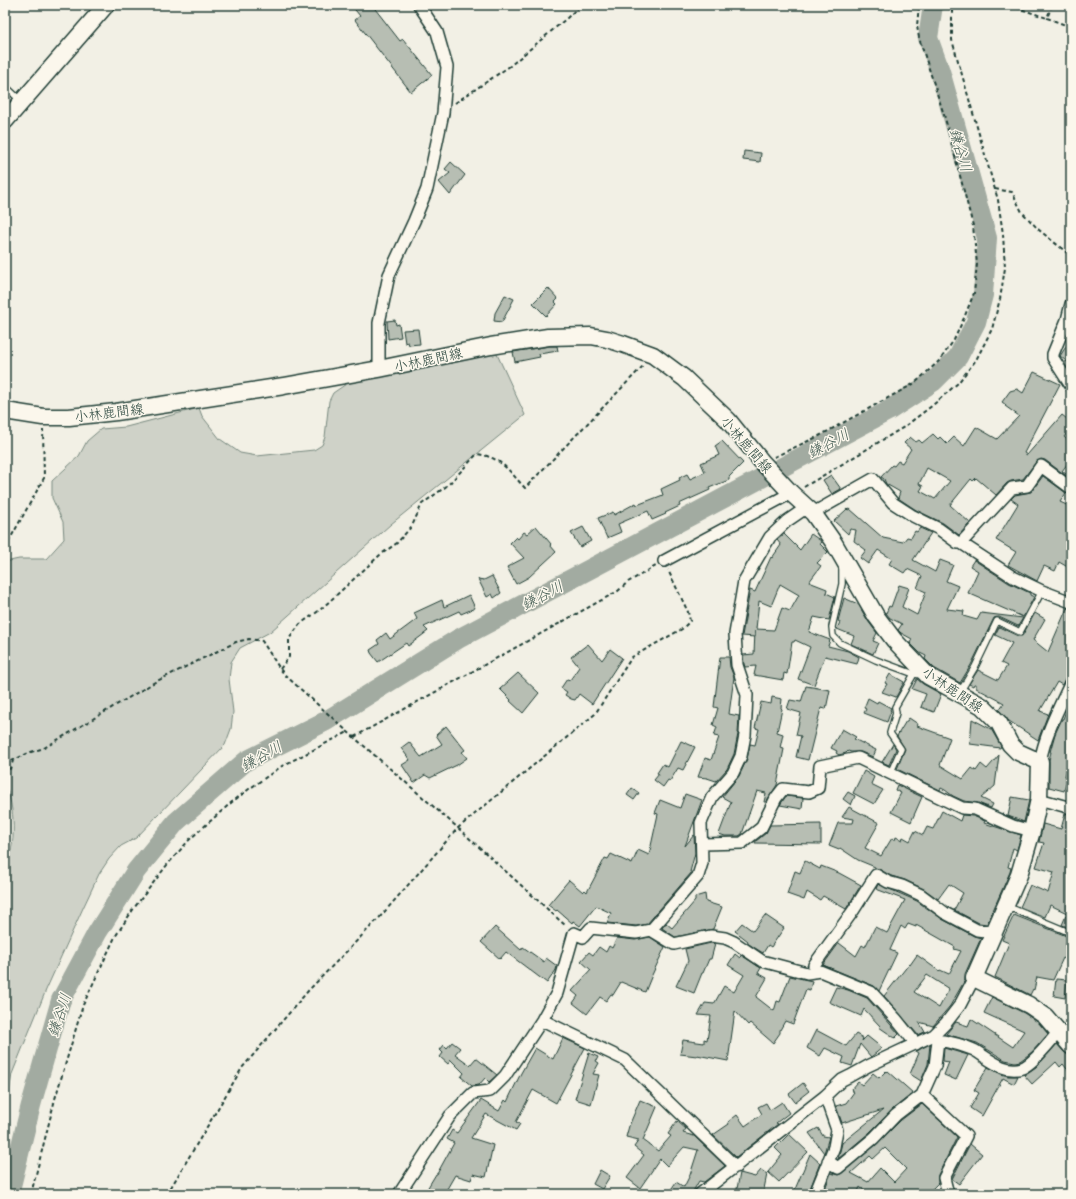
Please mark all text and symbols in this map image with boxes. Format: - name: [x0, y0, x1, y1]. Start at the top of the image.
- water label: 鎌谷川: [945, 125, 977, 175]
- street label: 小林鹿間線: [392, 342, 464, 376]
- street label: 小林鹿間線: [73, 398, 145, 426]
- street label: 小林鹿間線: [717, 411, 777, 477]
- water label: 鎌谷川: [803, 423, 853, 463]
- water label: 鎌谷川: [517, 575, 567, 615]
- street label: 小林鹿間線: [919, 662, 987, 716]
- water label: 鎌谷川: [236, 736, 286, 776]
- water label: 鎌谷川: [42, 990, 76, 1040]

